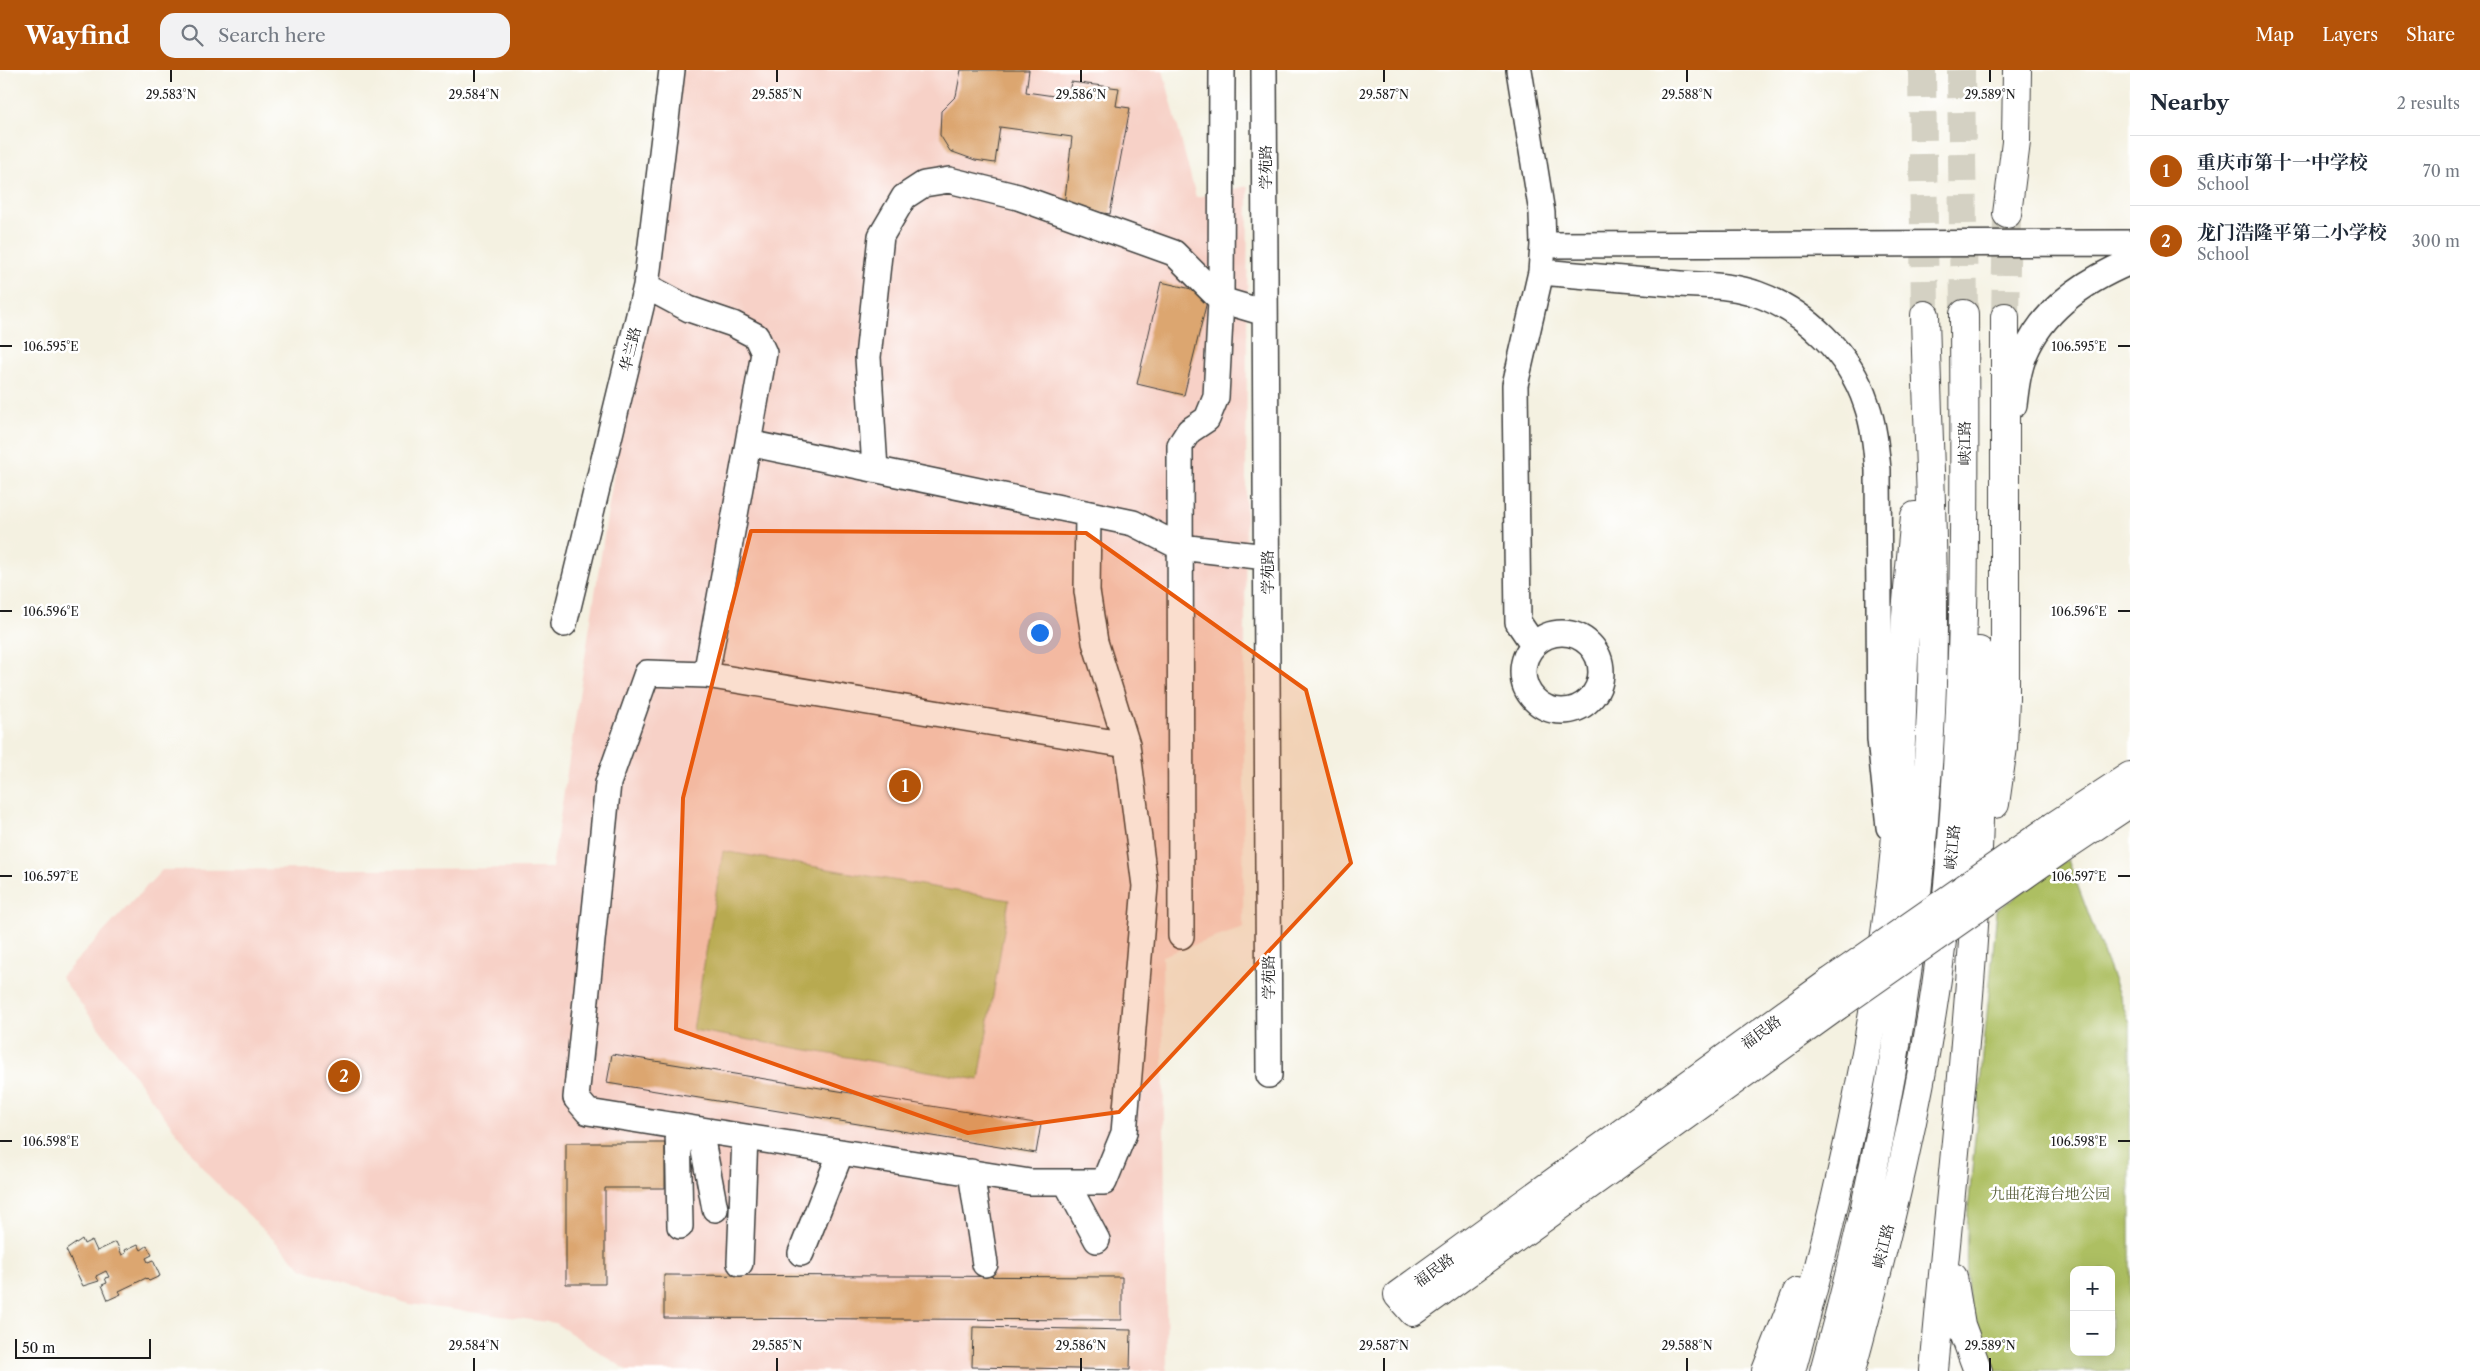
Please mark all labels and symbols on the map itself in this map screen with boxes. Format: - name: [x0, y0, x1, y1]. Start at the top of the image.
- text: 29.583°N: [146, 87, 196, 102]
- text: 29.584°N: [449, 87, 500, 102]
- text: 29.585°N: [752, 87, 802, 102]
- text: 29.586°N: [1056, 87, 1107, 102]
- text: 29.587°N: [1359, 87, 1409, 102]
- text: 29.588°N: [1661, 87, 1713, 102]
- text: 29.589°N: [1964, 87, 2016, 102]
- street label: 学苑路: [1256, 144, 1275, 190]
- street label: 华兰路: [615, 325, 645, 373]
- text: 106.595°E: [23, 339, 79, 354]
- text: 106.595°E: [2051, 339, 2107, 354]
- street label: 峡江路: [1955, 420, 1974, 466]
- street label: 学苑路: [1258, 549, 1277, 595]
- text: 106.596°E: [23, 604, 79, 619]
- text: 106.596°E: [2051, 604, 2107, 619]
- your location: [1027, 620, 1053, 646]
- pin: 1: [889, 767, 921, 805]
- street label: 峡江路: [1941, 824, 1963, 870]
- text: 106.597°E: [24, 869, 78, 884]
- text: 106.597°E: [2052, 869, 2106, 884]
- street label: 学苑路: [1259, 954, 1278, 1000]
- street label: 福民路: [1737, 1011, 1785, 1053]
- pin: 2: [328, 1057, 360, 1095]
- text: 106.598°E: [23, 1134, 79, 1149]
- text: 106.598°E: [2051, 1134, 2107, 1149]
- park label: 九曲花海台地公园: [1990, 1184, 2110, 1203]
- street label: 峡江路: [1868, 1222, 1898, 1270]
- street label: 福民路: [1410, 1249, 1458, 1291]
- scale bar: [15, 1336, 151, 1359]
- text: 29.584°N: [449, 1338, 500, 1353]
- text: 29.585°N: [752, 1338, 802, 1353]
- text: 29.586°N: [1056, 1338, 1107, 1353]
- text: 29.587°N: [1359, 1338, 1409, 1353]
- text: 29.588°N: [1661, 1338, 1713, 1353]
- text: 29.589°N: [1964, 1338, 2016, 1353]

